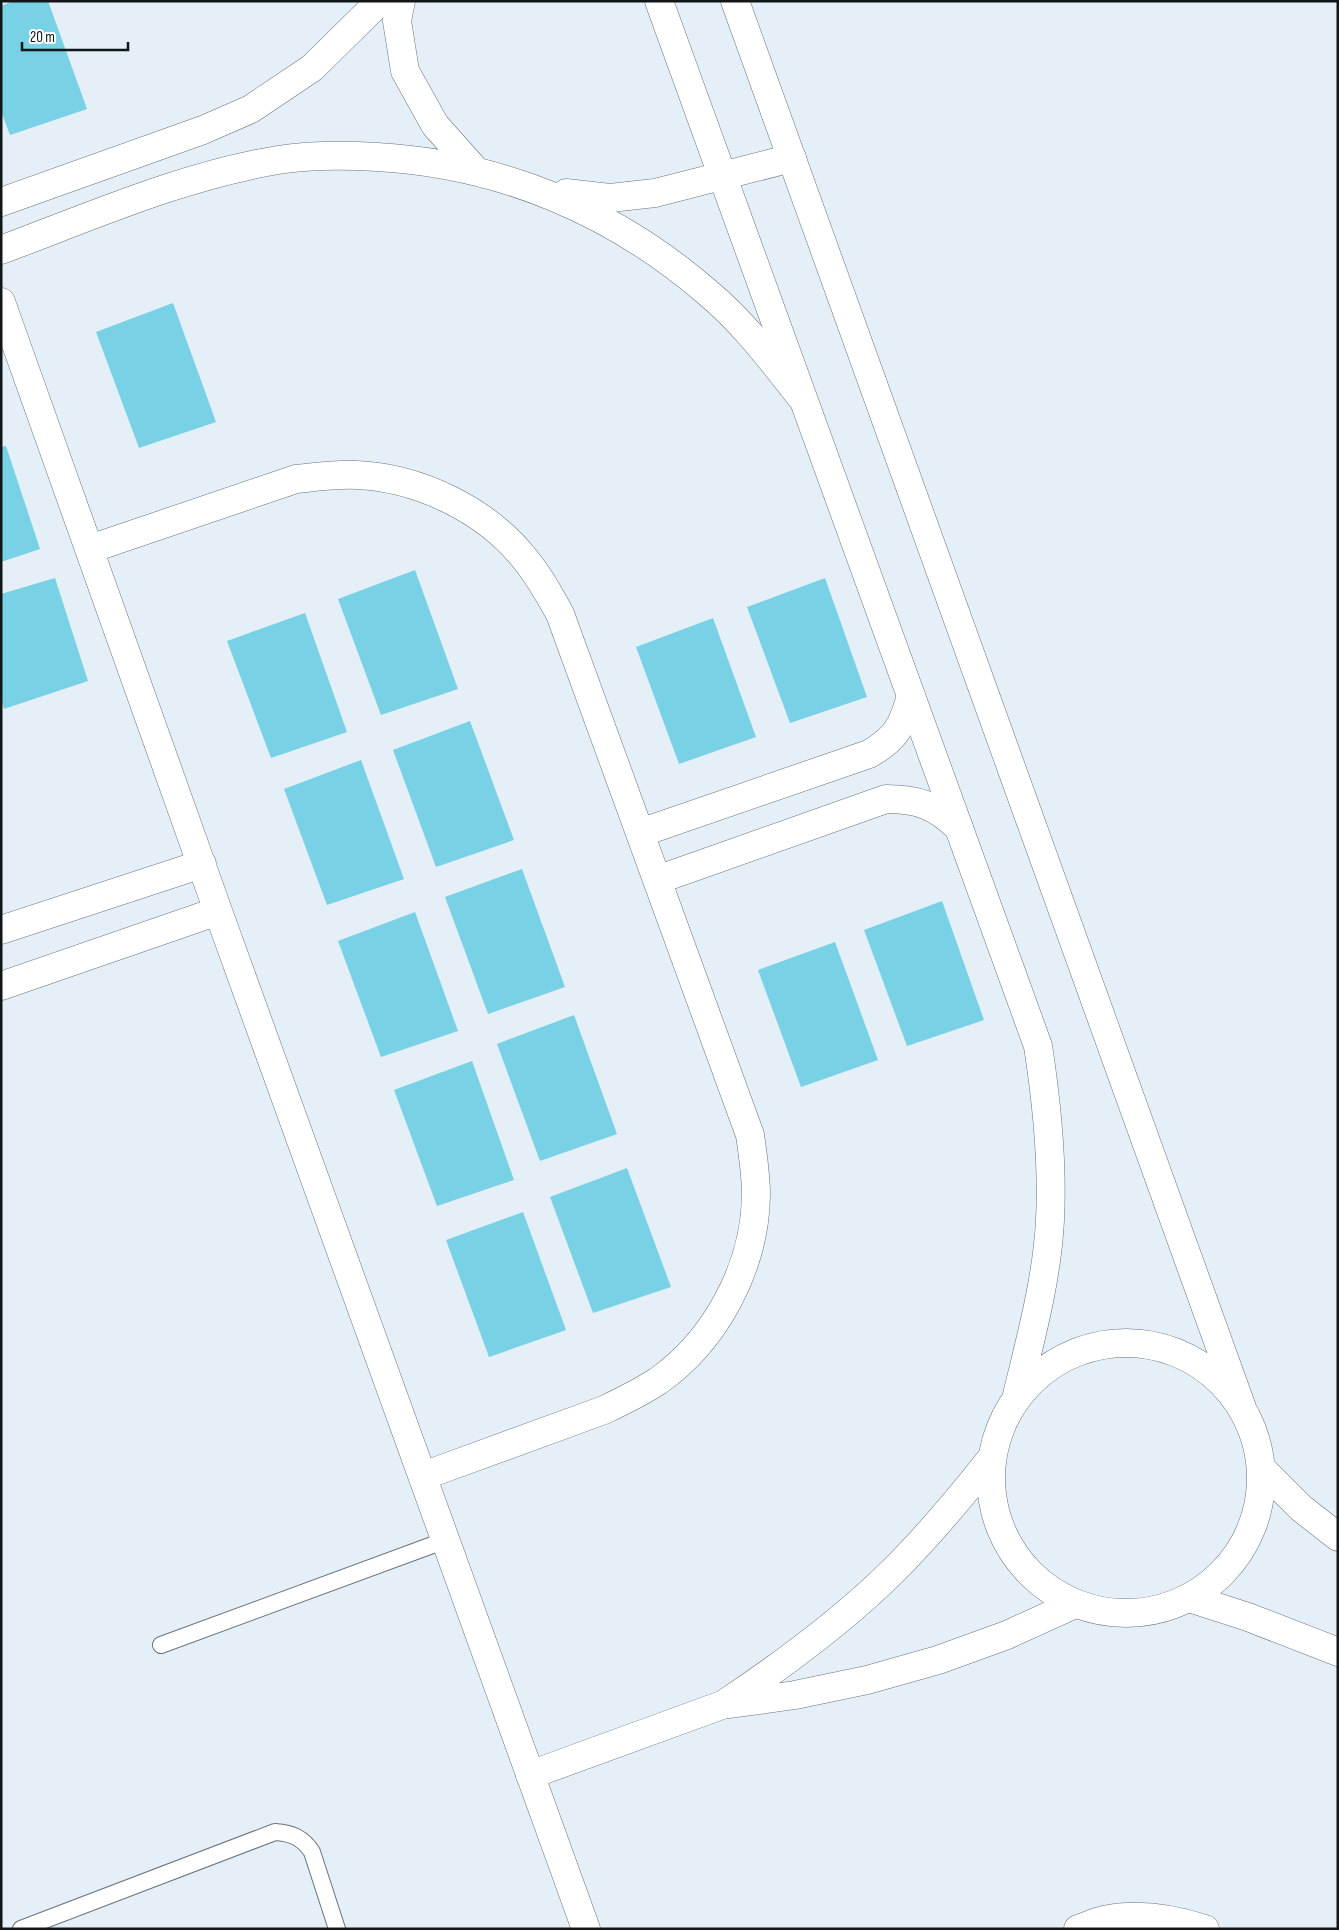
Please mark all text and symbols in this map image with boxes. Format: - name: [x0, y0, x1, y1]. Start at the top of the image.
- scale bar: [22, 20, 129, 52]
- text: 20 m: [30, 28, 55, 47]

